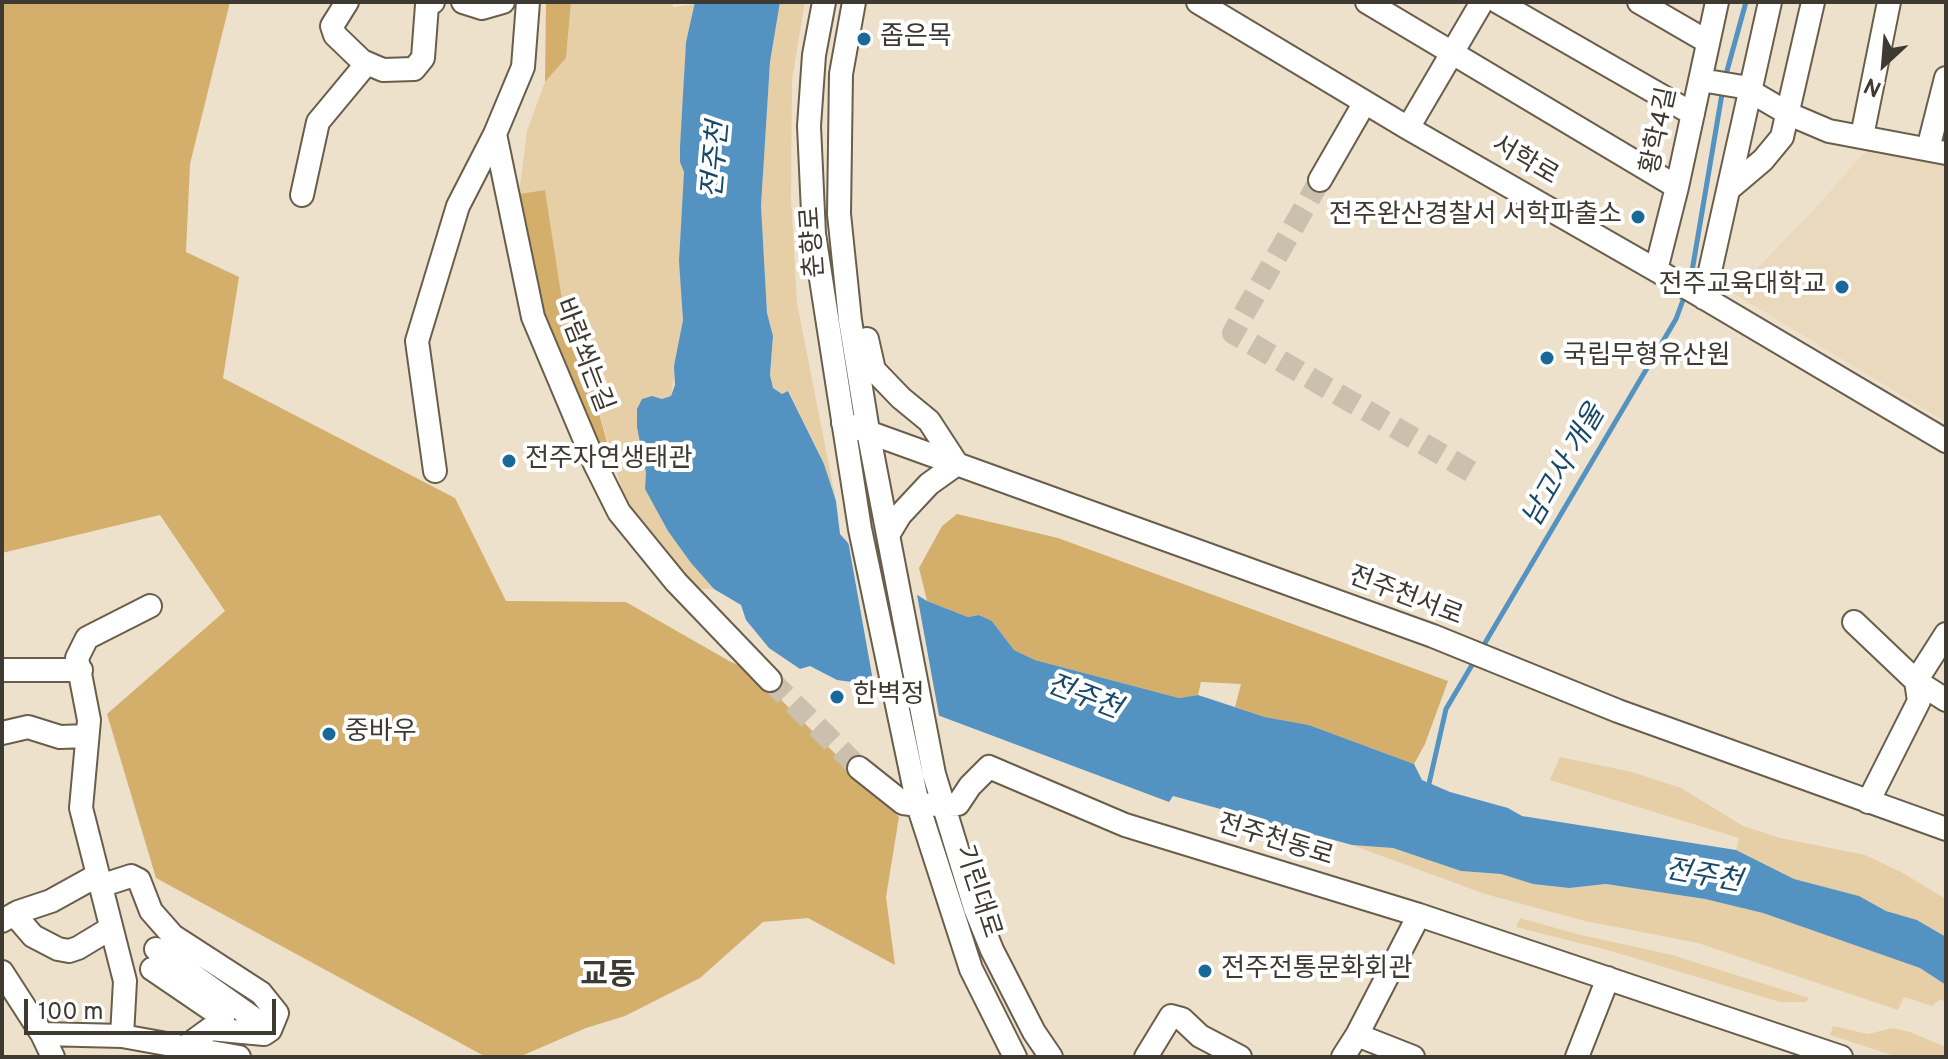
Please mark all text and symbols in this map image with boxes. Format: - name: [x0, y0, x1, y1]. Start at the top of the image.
- place label: 좁은목: [880, 23, 952, 55]
- north arrow: [1844, 24, 1924, 104]
- marker: 좁은목: [855, 30, 873, 48]
- text: N: [1860, 70, 1886, 102]
- street label: 황학4길: [1637, 85, 1685, 177]
- water label: 전주천: [698, 120, 738, 200]
- street label: 서학로: [1485, 131, 1563, 193]
- place label: 전주완산경찰서 서학파출소: [1329, 201, 1622, 233]
- street label: 춘향로: [797, 205, 833, 279]
- marker: 전주완산경찰서 서학파출소: [1629, 208, 1647, 226]
- place label: 전주교육대학교: [1659, 271, 1826, 303]
- marker: 전주교육대학교: [1833, 278, 1851, 296]
- street label: 바람쐬는길: [546, 295, 618, 417]
- place label: 국립무형유산원: [1563, 342, 1730, 374]
- marker: 국립무형유산원: [1538, 349, 1556, 367]
- water label: 남고사 개울: [1518, 400, 1614, 534]
- place label: 전주자연생태관: [525, 445, 692, 477]
- marker: 전주자연생태관: [500, 452, 518, 470]
- street label: 전주천서로: [1344, 562, 1466, 634]
- water label: 전주천: [1041, 669, 1125, 729]
- place label: 한벽정: [853, 681, 925, 713]
- marker: 한벽정: [828, 688, 846, 706]
- place label: 중바우: [345, 718, 417, 750]
- marker: 중바우: [320, 725, 338, 743]
- street label: 전주천동로: [1213, 810, 1337, 874]
- street label: 기린대로: [946, 842, 1006, 942]
- water label: 전주천: [1662, 855, 1744, 901]
- place label: 전주전통문화회관: [1221, 955, 1412, 987]
- district label: 교동: [580, 960, 636, 996]
- marker: 전주전통문화회관: [1196, 962, 1214, 980]
- scale bar: [28, 983, 280, 1033]
- text: 100 m: [38, 998, 104, 1028]

